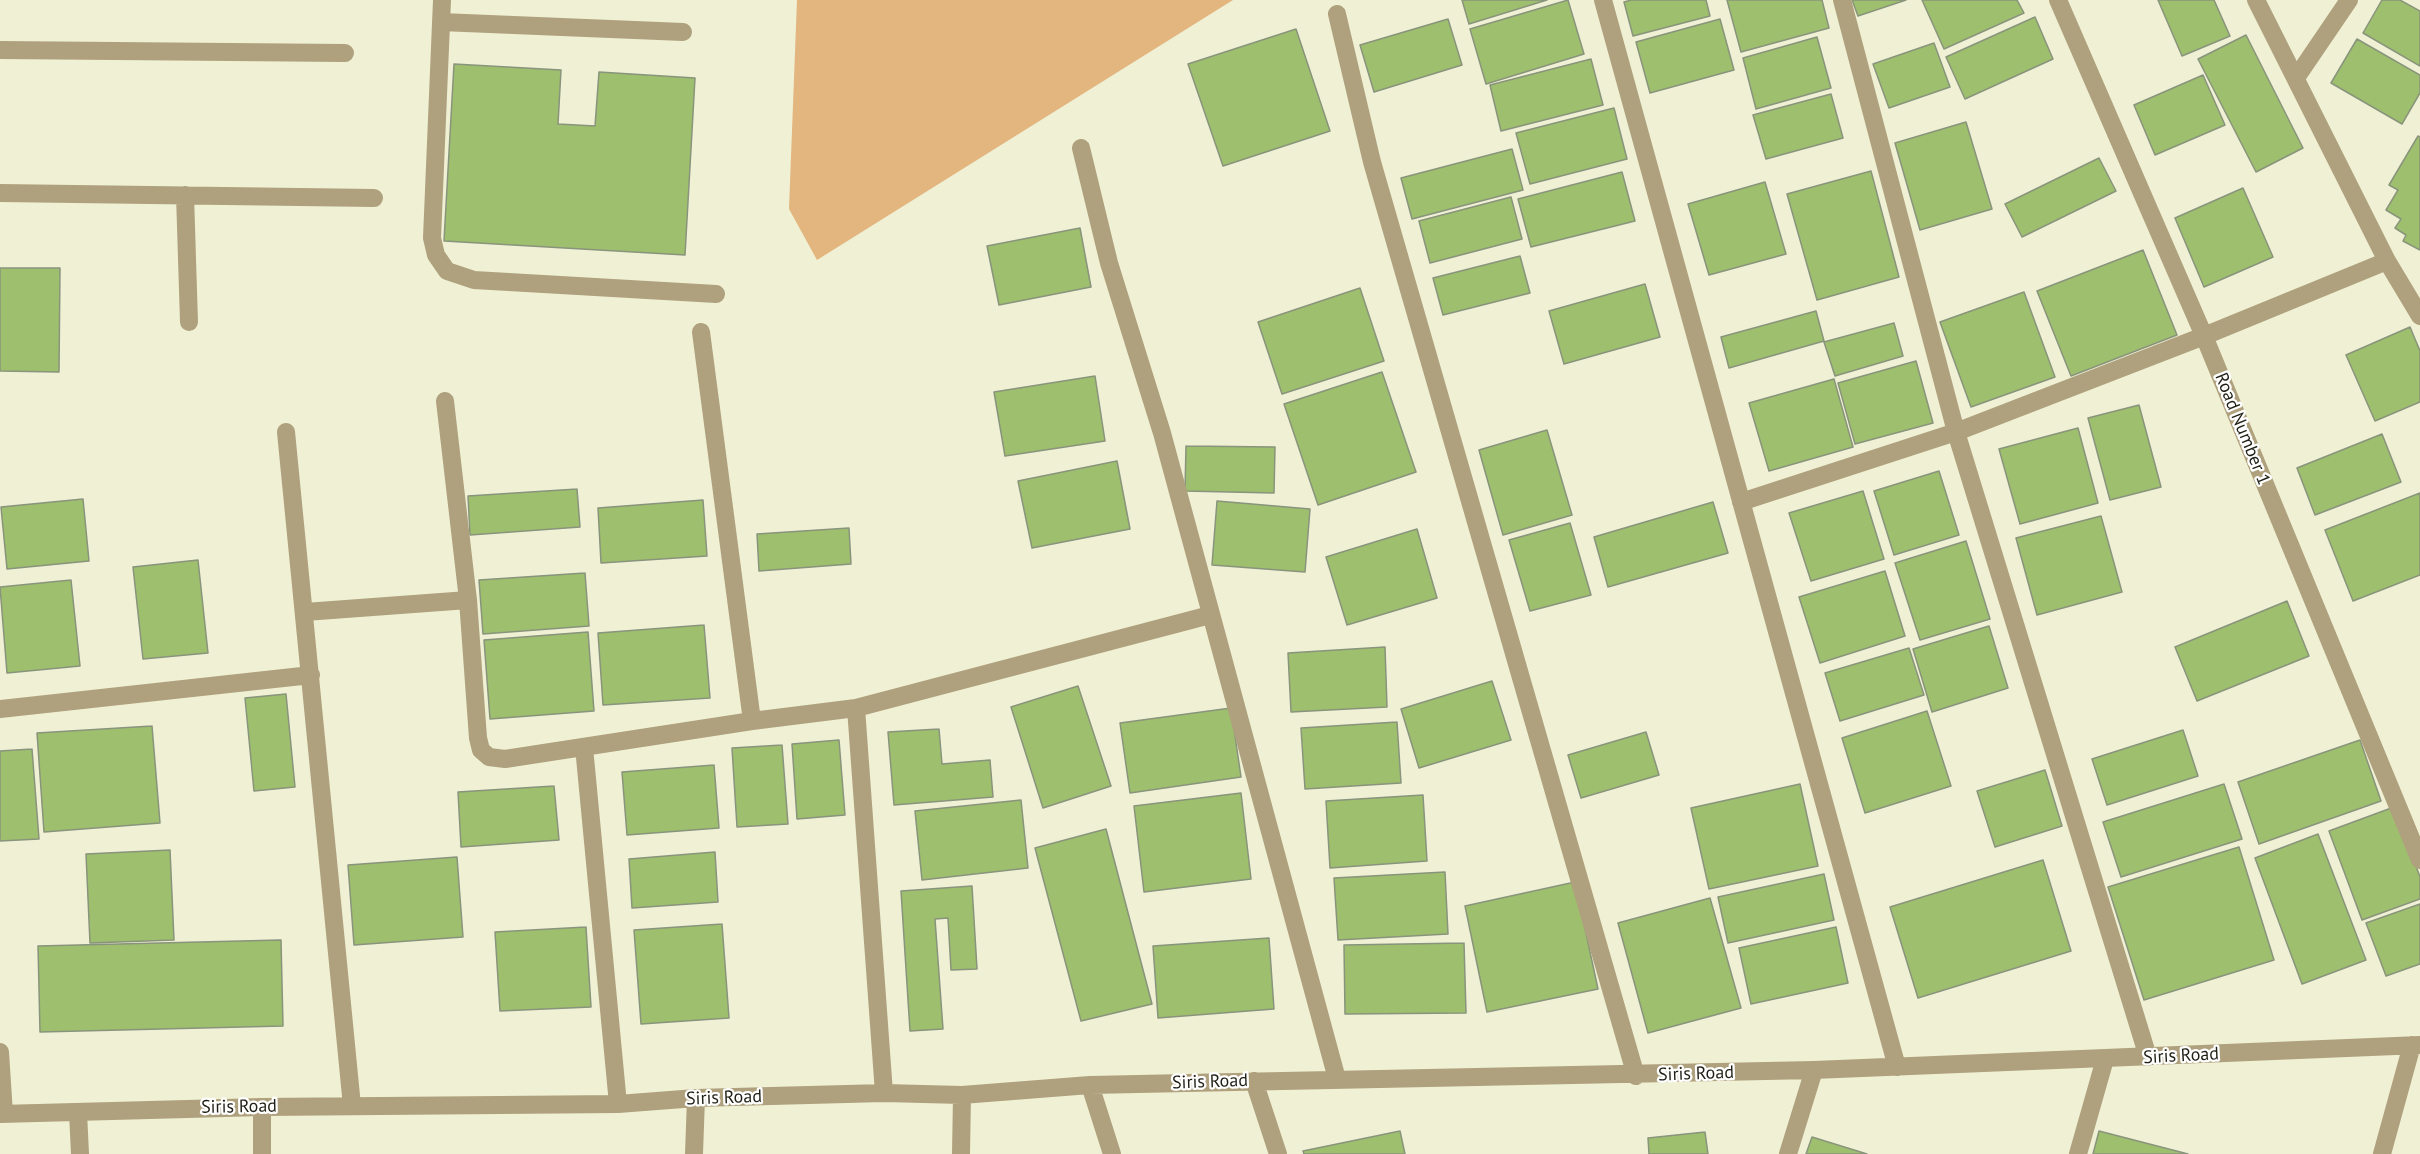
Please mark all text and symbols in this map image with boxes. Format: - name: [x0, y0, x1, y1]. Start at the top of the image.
- street label: Road Number 1: [2210, 370, 2274, 488]
- street label: Siris Road: [2143, 1043, 2219, 1069]
- street label: Siris Road: [1658, 1062, 1734, 1086]
- street label: Siris Road: [1172, 1070, 1248, 1094]
- street label: Siris Road: [686, 1086, 762, 1110]
- street label: Siris Road: [201, 1096, 277, 1118]

